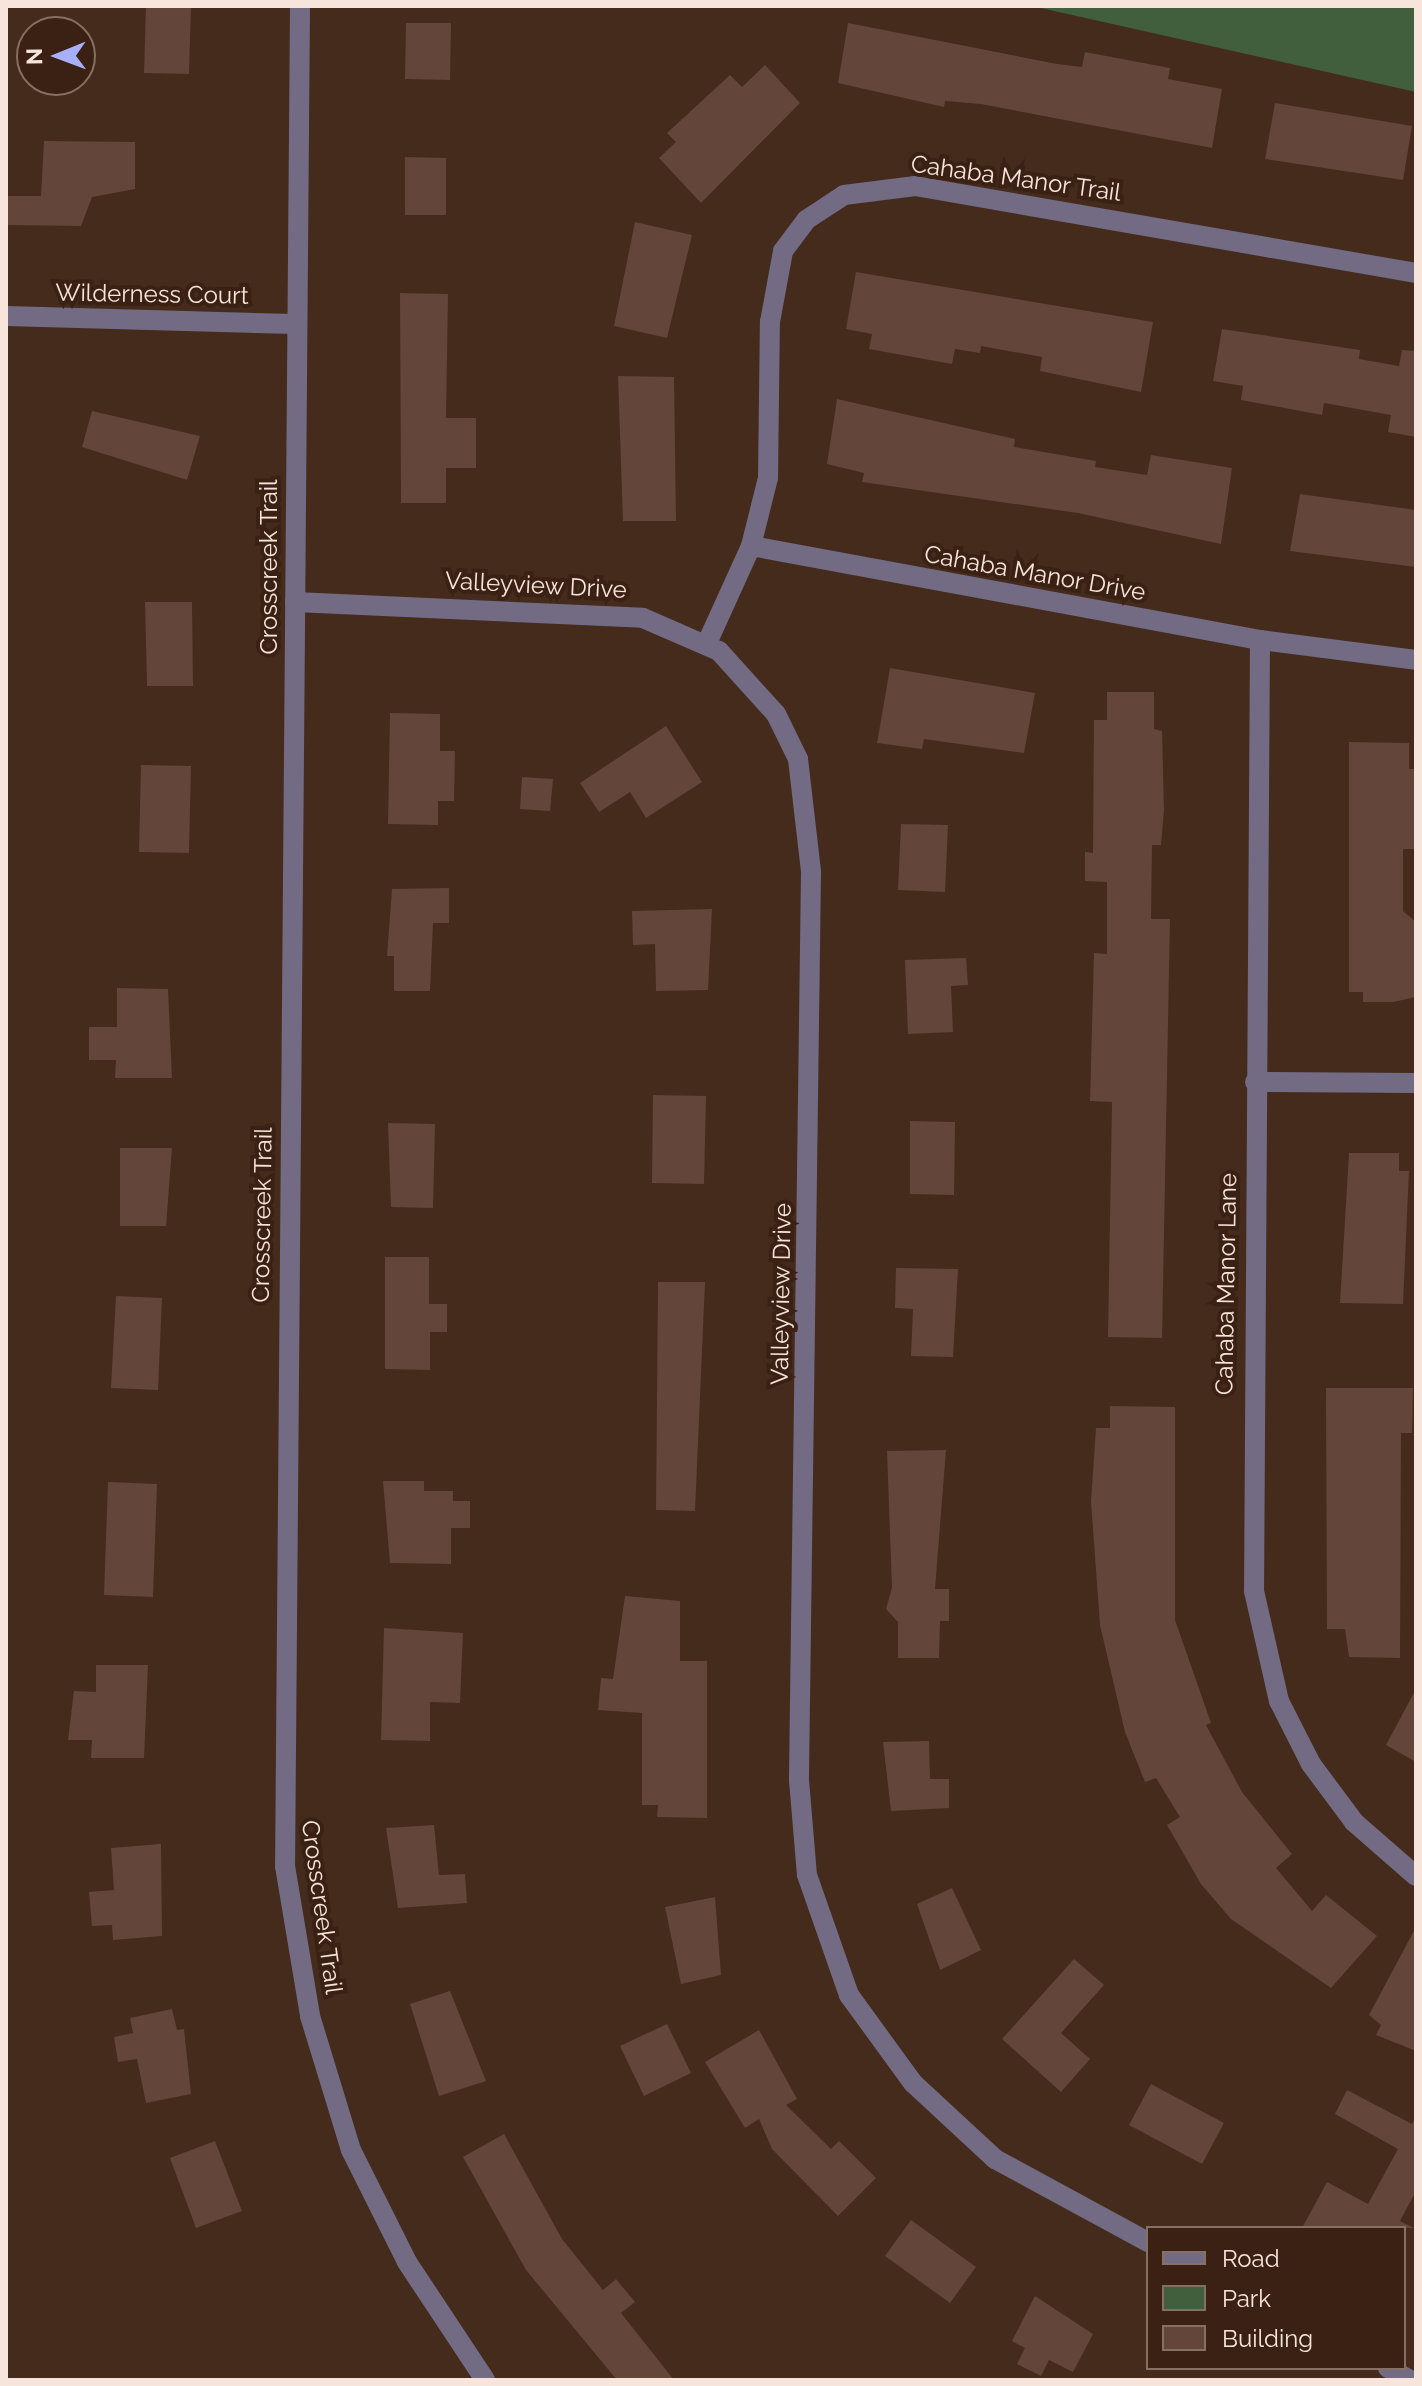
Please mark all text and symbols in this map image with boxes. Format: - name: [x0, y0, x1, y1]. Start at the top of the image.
- north arrow: [16, 16, 96, 96]
- text: N: [21, 48, 47, 65]
- street label: Cahaba Manor Trail: [908, 149, 1124, 207]
- street label: Wilderness Court: [55, 278, 249, 310]
- street label: Crosscreek Trail: [255, 479, 283, 655]
- street label: Cahaba Manor Drive: [922, 539, 1148, 607]
- street label: Valleyview Drive: [444, 566, 628, 604]
- street label: Crosscreek Trail: [246, 1127, 278, 1303]
- street label: Cahaba Manor Lane: [1210, 1172, 1242, 1396]
- street label: Valleyview Drive: [765, 1202, 797, 1386]
- street label: Crosscreek Trail: [295, 1818, 349, 1996]
- legend: [1146, 2226, 1406, 2370]
- text: Road: [1222, 2244, 1280, 2273]
- text: Park: [1222, 2284, 1271, 2313]
- text: Building: [1222, 2324, 1313, 2353]

